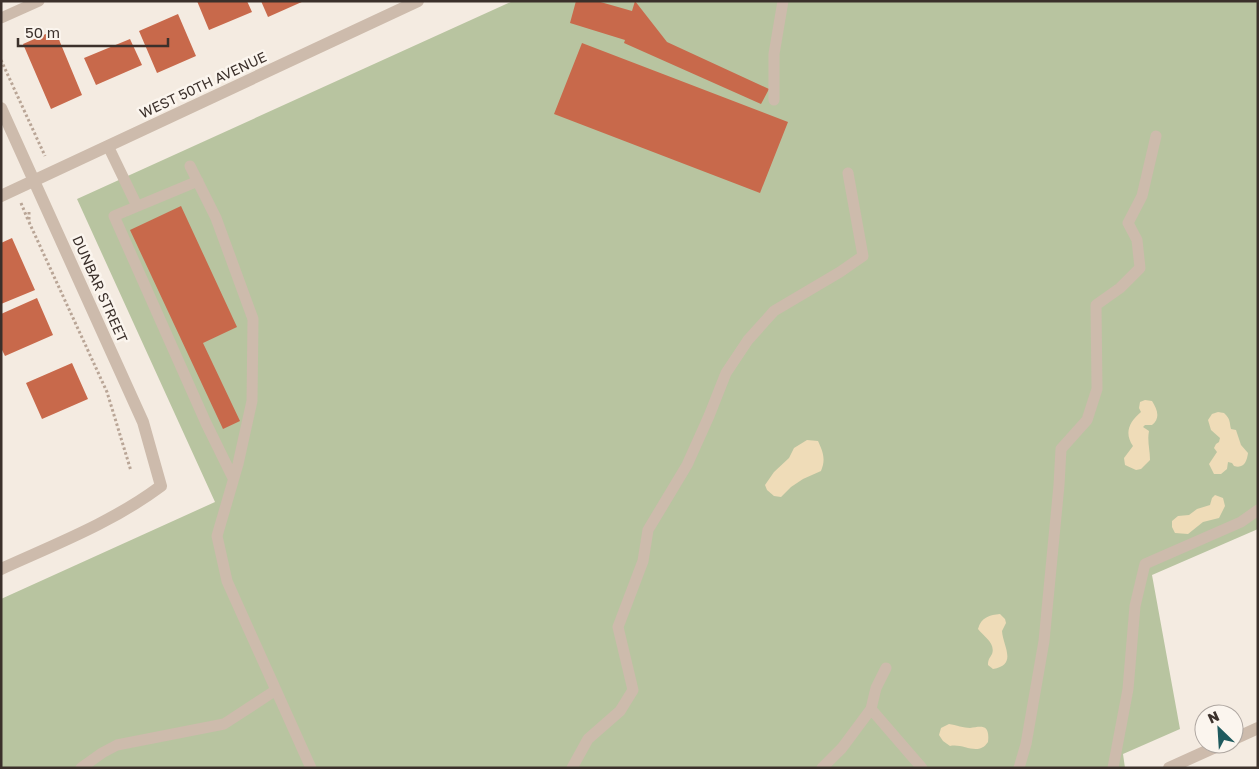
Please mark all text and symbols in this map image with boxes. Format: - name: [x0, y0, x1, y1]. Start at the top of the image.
- scale bar: [18, 15, 168, 47]
- text: 50 m: [25, 23, 60, 41]
- street label: WEST 50TH AVENUE: [137, 48, 269, 121]
- street label: DUNBAR STREET: [69, 233, 132, 345]
- north arrow: [1194, 704, 1244, 754]
- text: N: [1205, 707, 1222, 727]

